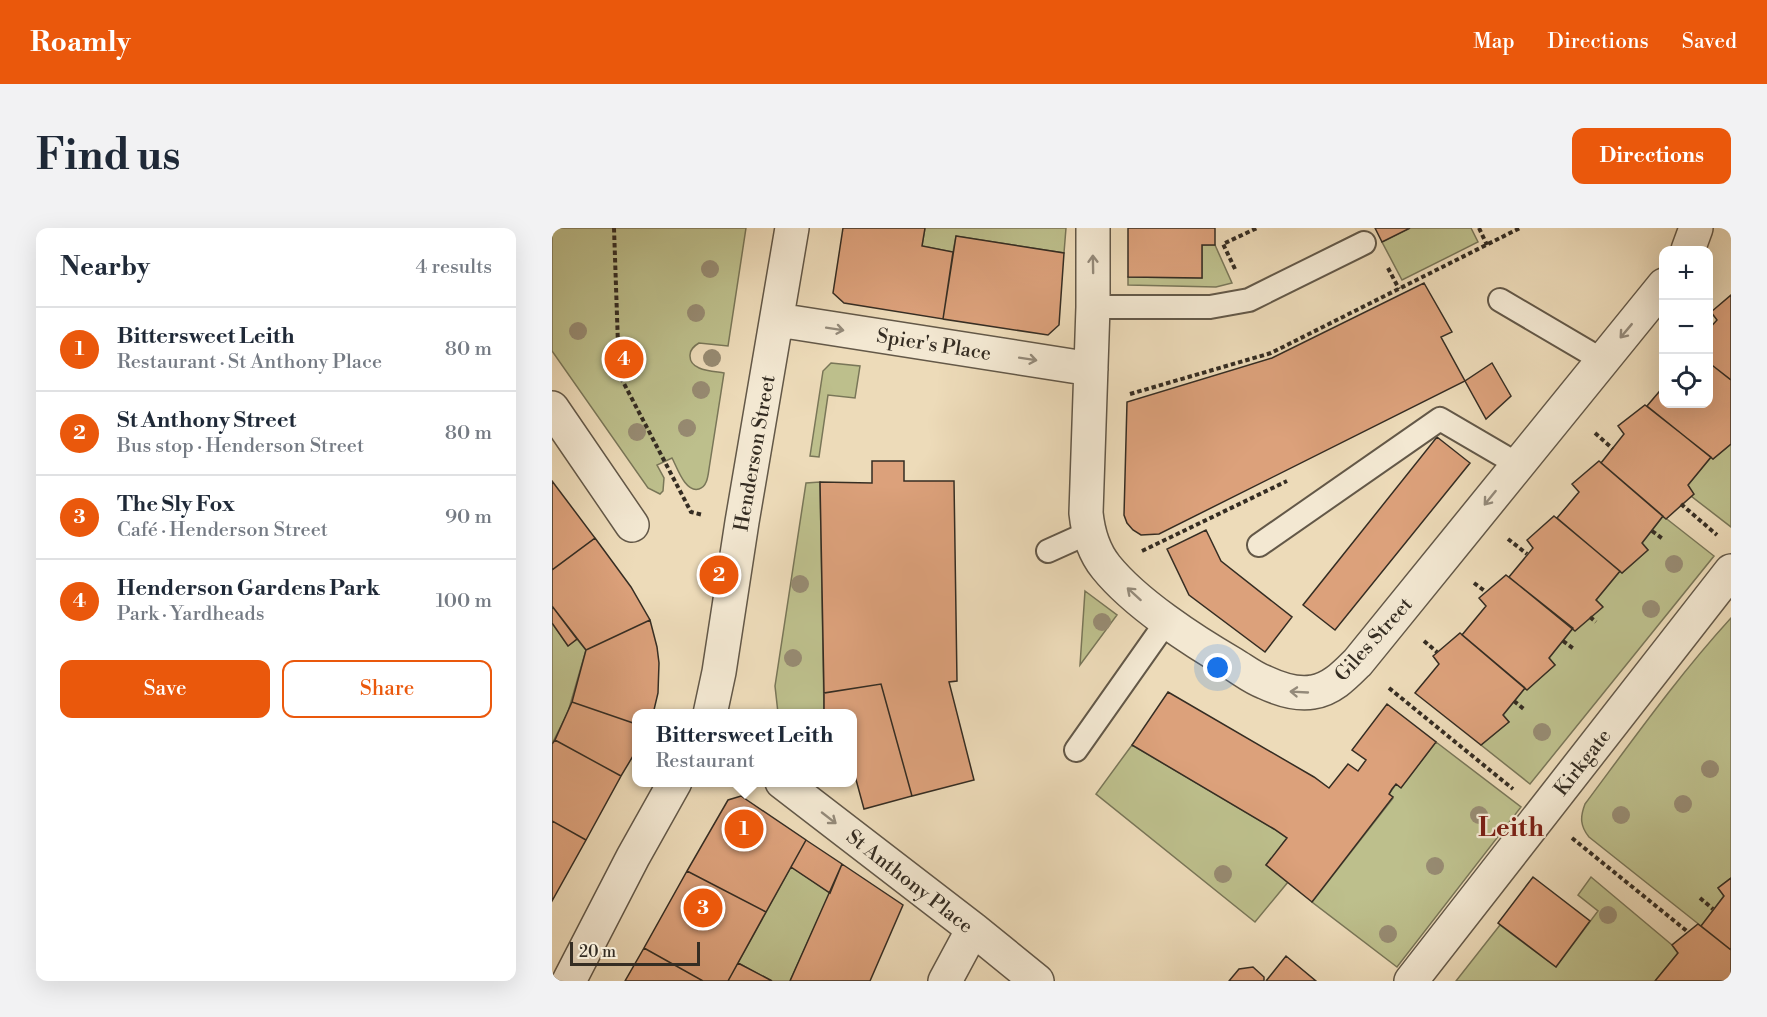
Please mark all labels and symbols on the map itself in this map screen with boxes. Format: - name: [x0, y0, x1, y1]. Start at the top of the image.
- one-way arrow: [1087, 254, 1099, 274]
- one-way arrow: [825, 323, 845, 334]
- one-way arrow: [1620, 323, 1633, 339]
- street label: Spier's Place: [875, 324, 993, 367]
- pin: 4: [604, 336, 644, 382]
- one-way arrow: [1018, 354, 1037, 365]
- street label: Henderson Street: [729, 373, 782, 533]
- one-way arrow: [1483, 490, 1496, 506]
- pin: 2: [700, 552, 738, 598]
- one-way arrow: [1126, 587, 1141, 601]
- street label: Giles Street: [1330, 593, 1418, 687]
- your location: [1203, 653, 1232, 682]
- one-way arrow: [1290, 686, 1310, 697]
- street label: Kirkgate: [1549, 724, 1617, 802]
- pin: 1: [724, 806, 764, 852]
- one-way arrow: [820, 812, 836, 825]
- district label: Leith: [1478, 812, 1544, 844]
- street label: St Anthony Place: [841, 825, 978, 940]
- pin: 3: [684, 886, 722, 930]
- scale bar: [570, 939, 700, 966]

